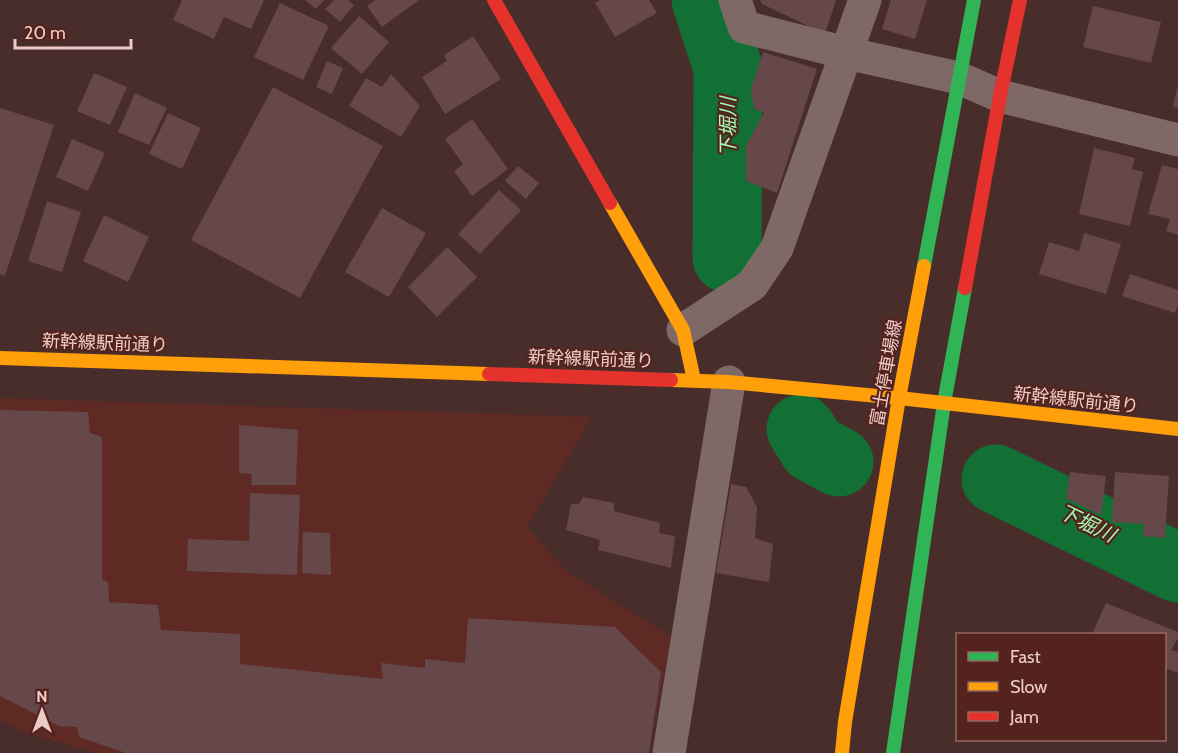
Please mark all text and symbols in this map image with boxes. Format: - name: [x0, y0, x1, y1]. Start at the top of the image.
- scale bar: [15, 12, 130, 50]
- text: 20 m: [24, 22, 66, 44]
- water label: 下堀川: [716, 95, 740, 157]
- street label: 富士停車場線: [866, 318, 906, 428]
- street label: 新幹線駅前通り: [42, 330, 168, 356]
- street label: 新幹線駅前通り: [528, 346, 654, 372]
- street label: 新幹線駅前通り: [1012, 382, 1140, 418]
- water label: 下堀川: [1055, 499, 1121, 548]
- legend: [956, 633, 1166, 741]
- text: Fast: [1010, 646, 1041, 668]
- text: Slow: [1010, 676, 1047, 698]
- north arrow: [12, 681, 72, 741]
- text: N: [36, 687, 48, 706]
- text: Jam: [1009, 706, 1039, 728]

